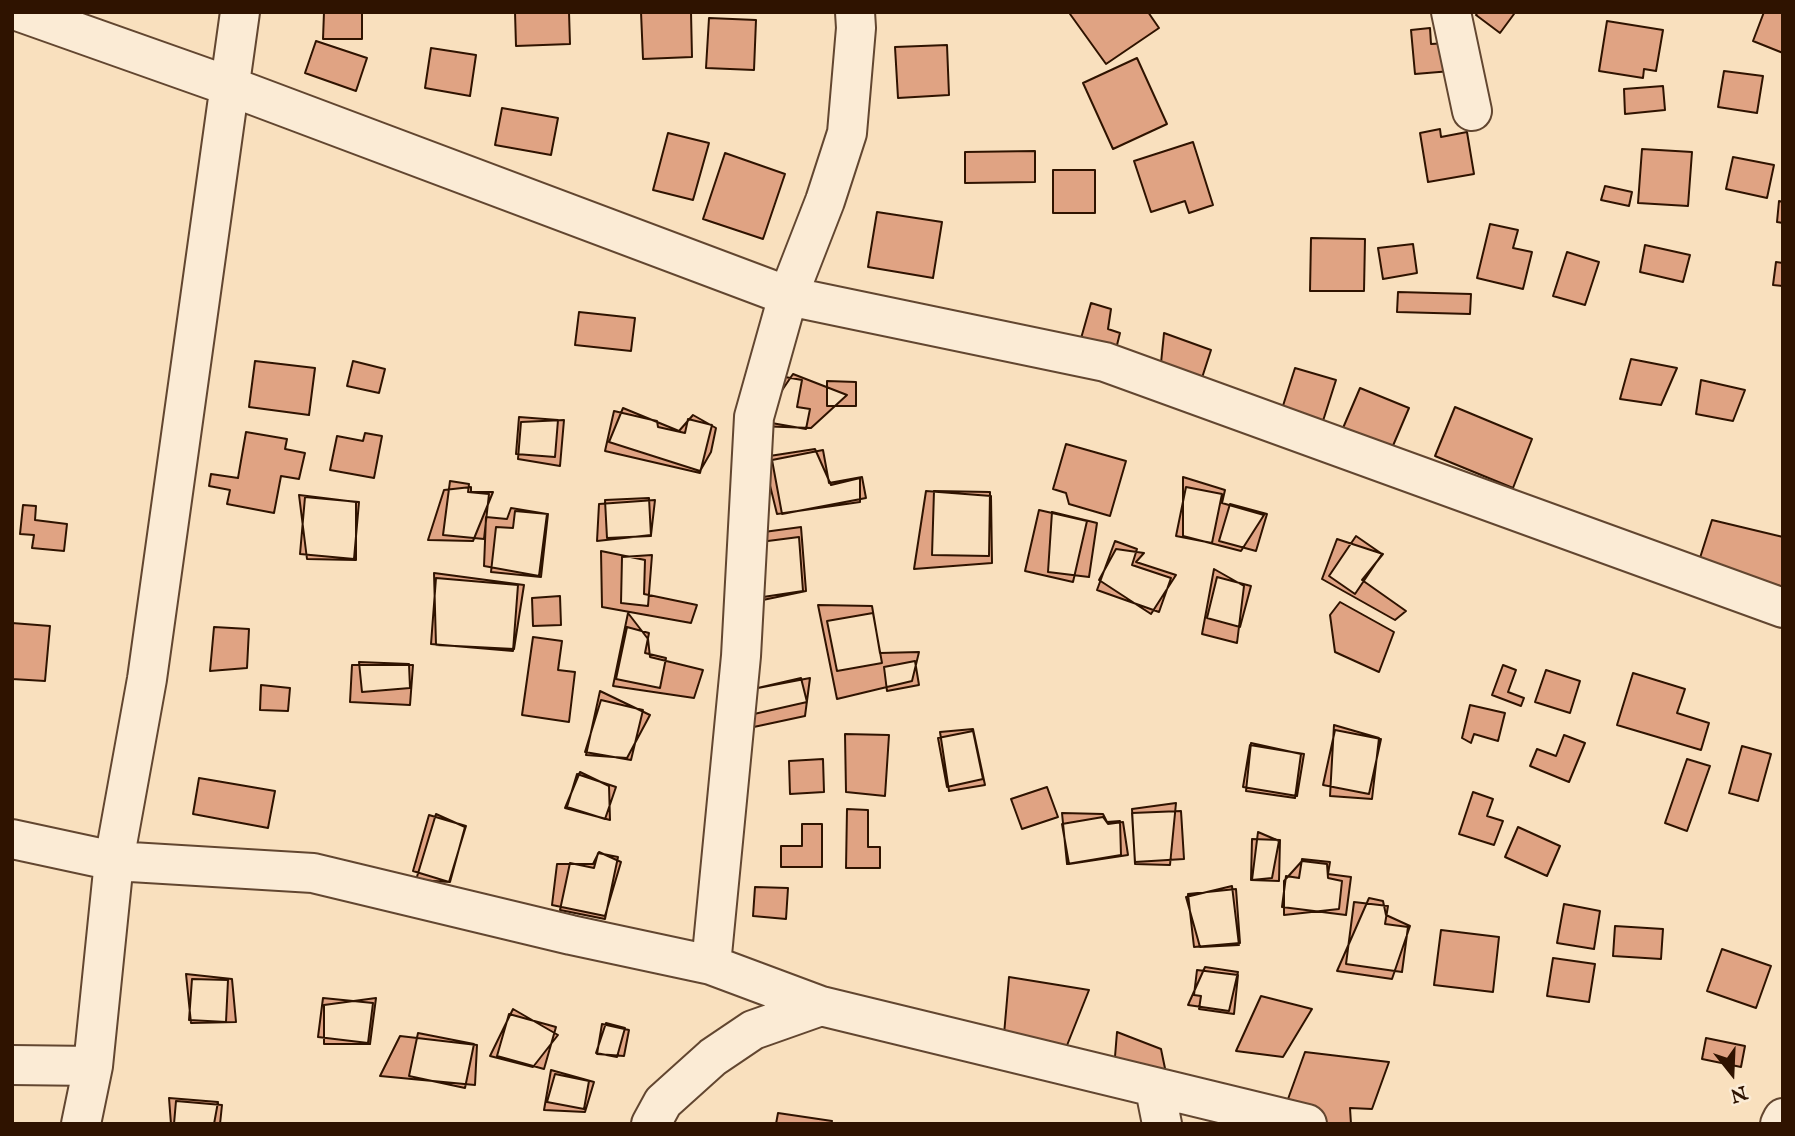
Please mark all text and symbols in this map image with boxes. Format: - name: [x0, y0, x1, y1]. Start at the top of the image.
- north arrow: [1697, 1038, 1767, 1108]
- text: N: [1727, 1079, 1750, 1107]

